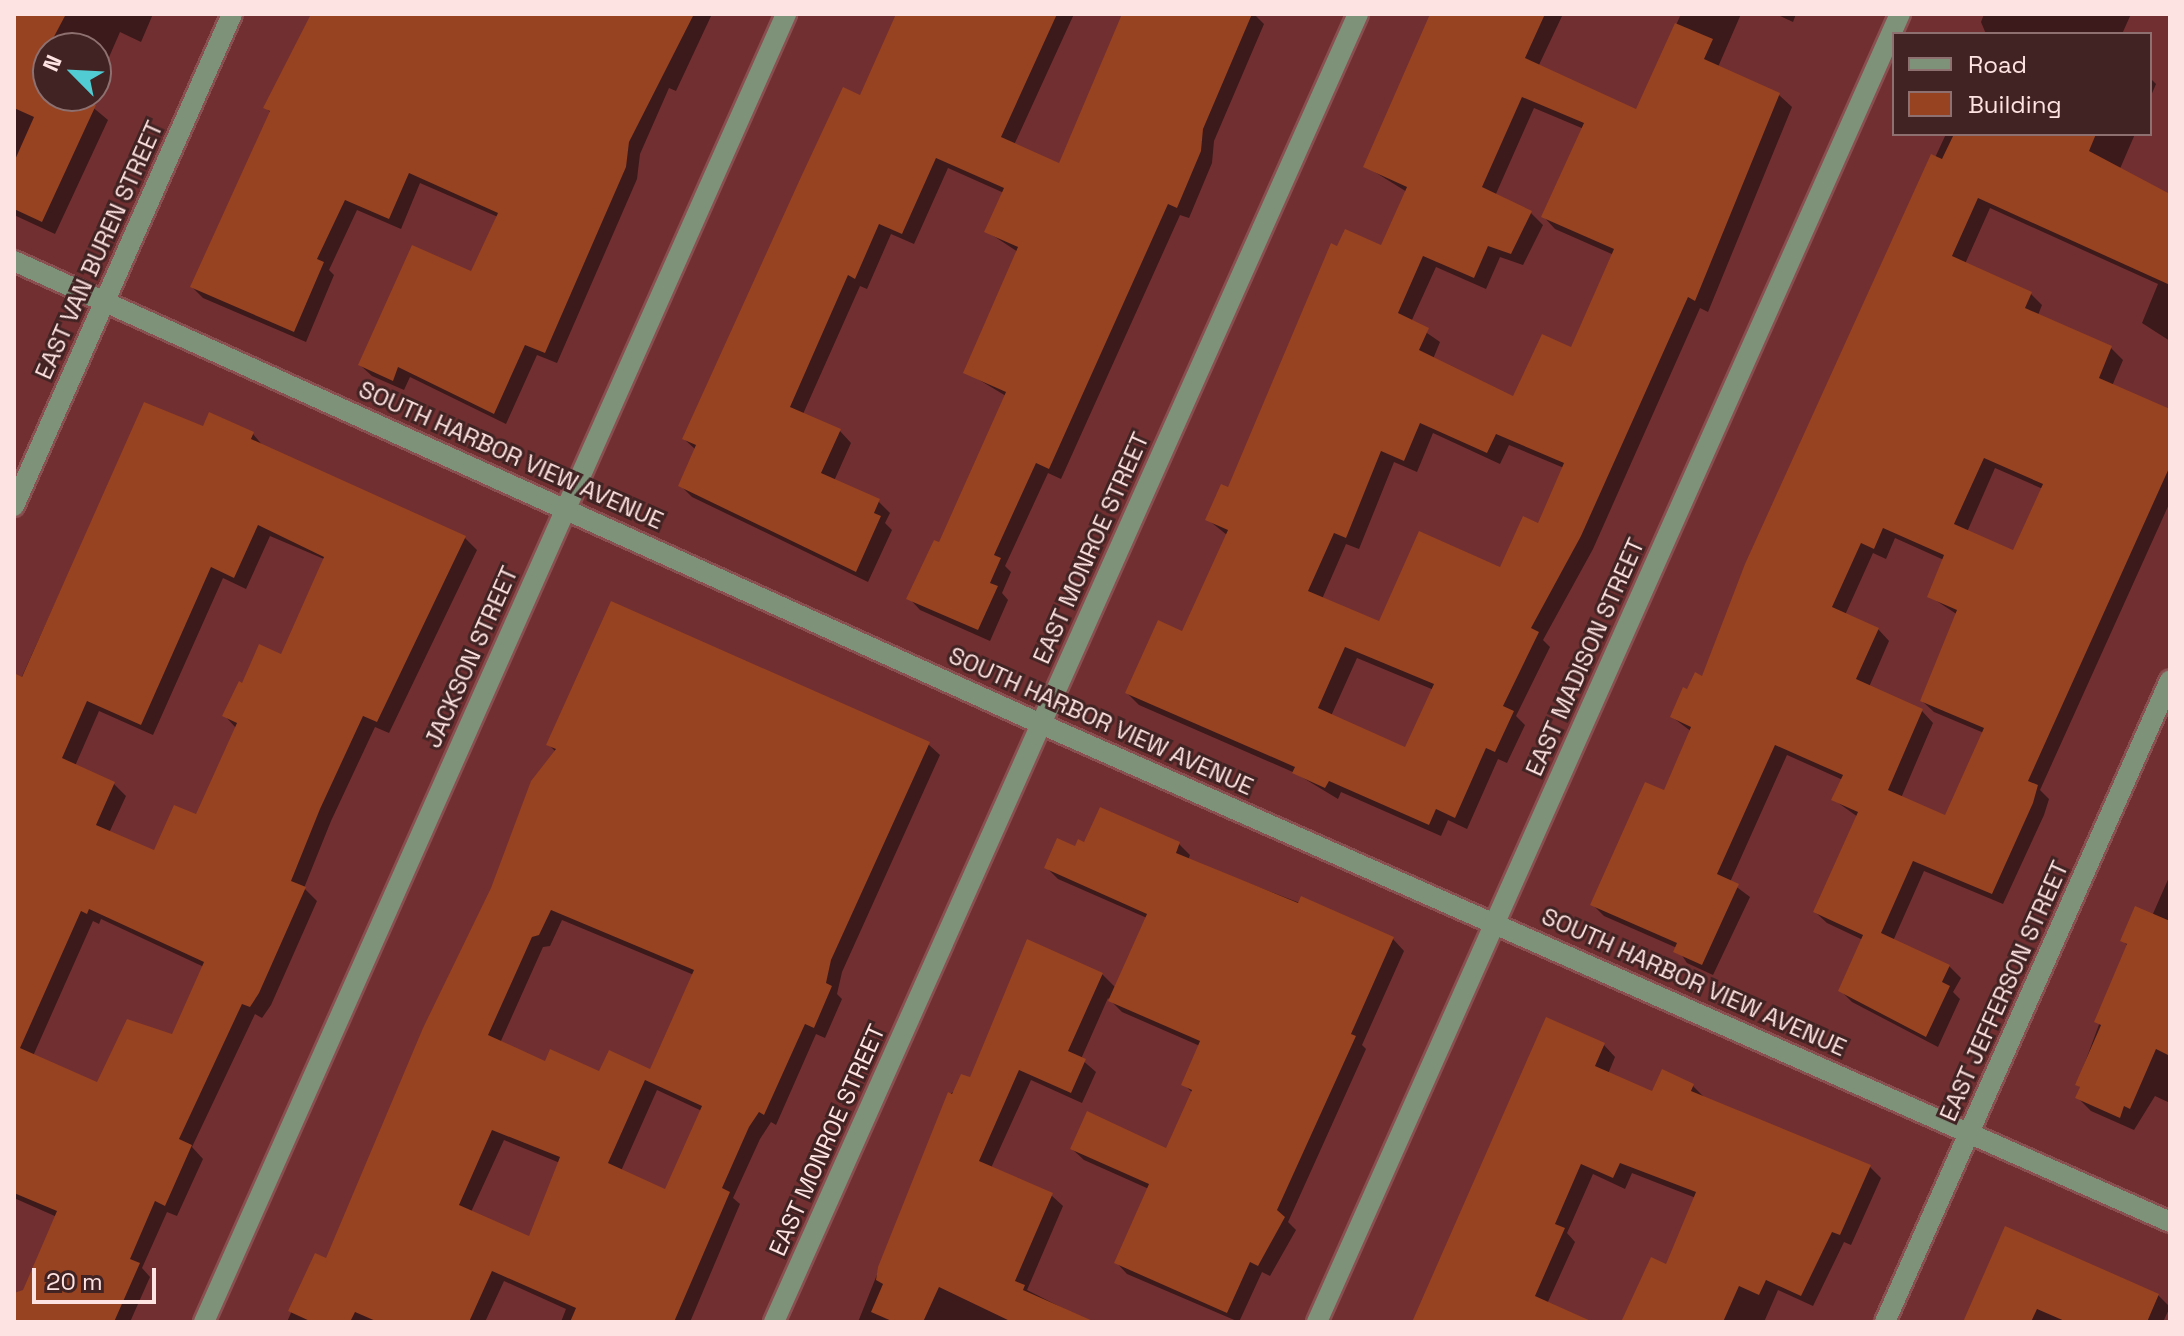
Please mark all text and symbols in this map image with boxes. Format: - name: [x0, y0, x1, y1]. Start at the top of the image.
- north arrow: [32, 32, 112, 112]
- legend: [1892, 32, 2152, 136]
- text: Road: [1968, 49, 2027, 80]
- text: N: [36, 51, 68, 75]
- text: Building: [1968, 89, 2062, 120]
- street label: EAST VAN BUREN STREET: [29, 116, 169, 384]
- street label: SOUTH HARBOR VIEW AVENUE: [354, 375, 668, 535]
- street label: EAST MONROE STREET: [1027, 428, 1155, 668]
- street label: EAST MADISON STREET: [1519, 533, 1651, 781]
- street label: JACKSON STREET: [418, 562, 524, 752]
- street label: SOUTH HARBOR VIEW AVENUE: [944, 641, 1258, 801]
- street label: EAST JEFFERSON STREET: [1933, 856, 2075, 1126]
- street label: SOUTH HARBOR VIEW AVENUE: [1537, 902, 1851, 1062]
- street label: EAST MONROE STREET: [763, 1020, 891, 1260]
- scale bar: [36, 1252, 160, 1302]
- text: 20 m: [46, 1266, 103, 1297]

